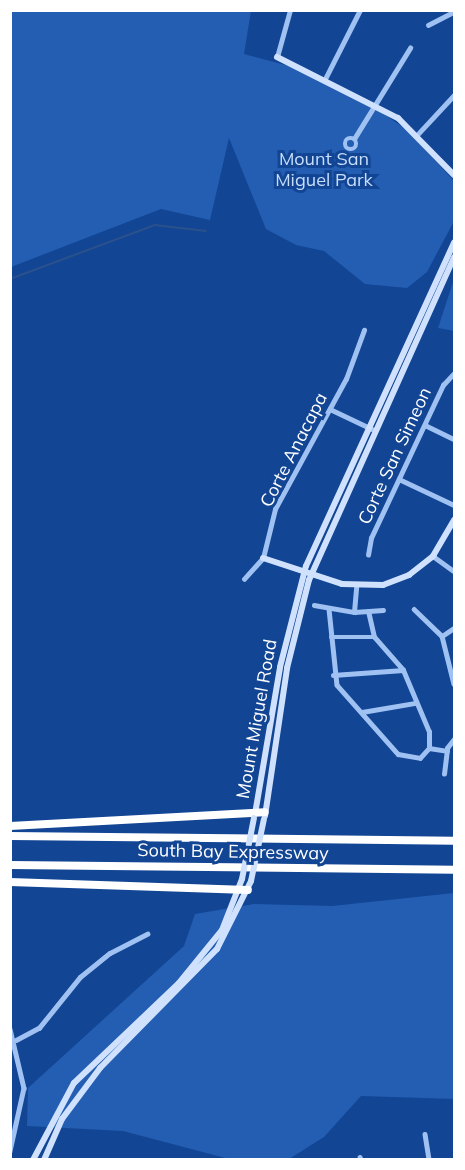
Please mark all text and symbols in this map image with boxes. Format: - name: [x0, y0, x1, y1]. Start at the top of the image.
- park label: Mount San Miguel Park: [275, 149, 373, 192]
- street label: Corte San Simeon: [354, 384, 436, 528]
- street label: Corte Anacapa: [256, 389, 332, 511]
- street label: Mount Miguel Road: [232, 638, 282, 800]
- street label: South Bay Expressway: [137, 840, 329, 864]

